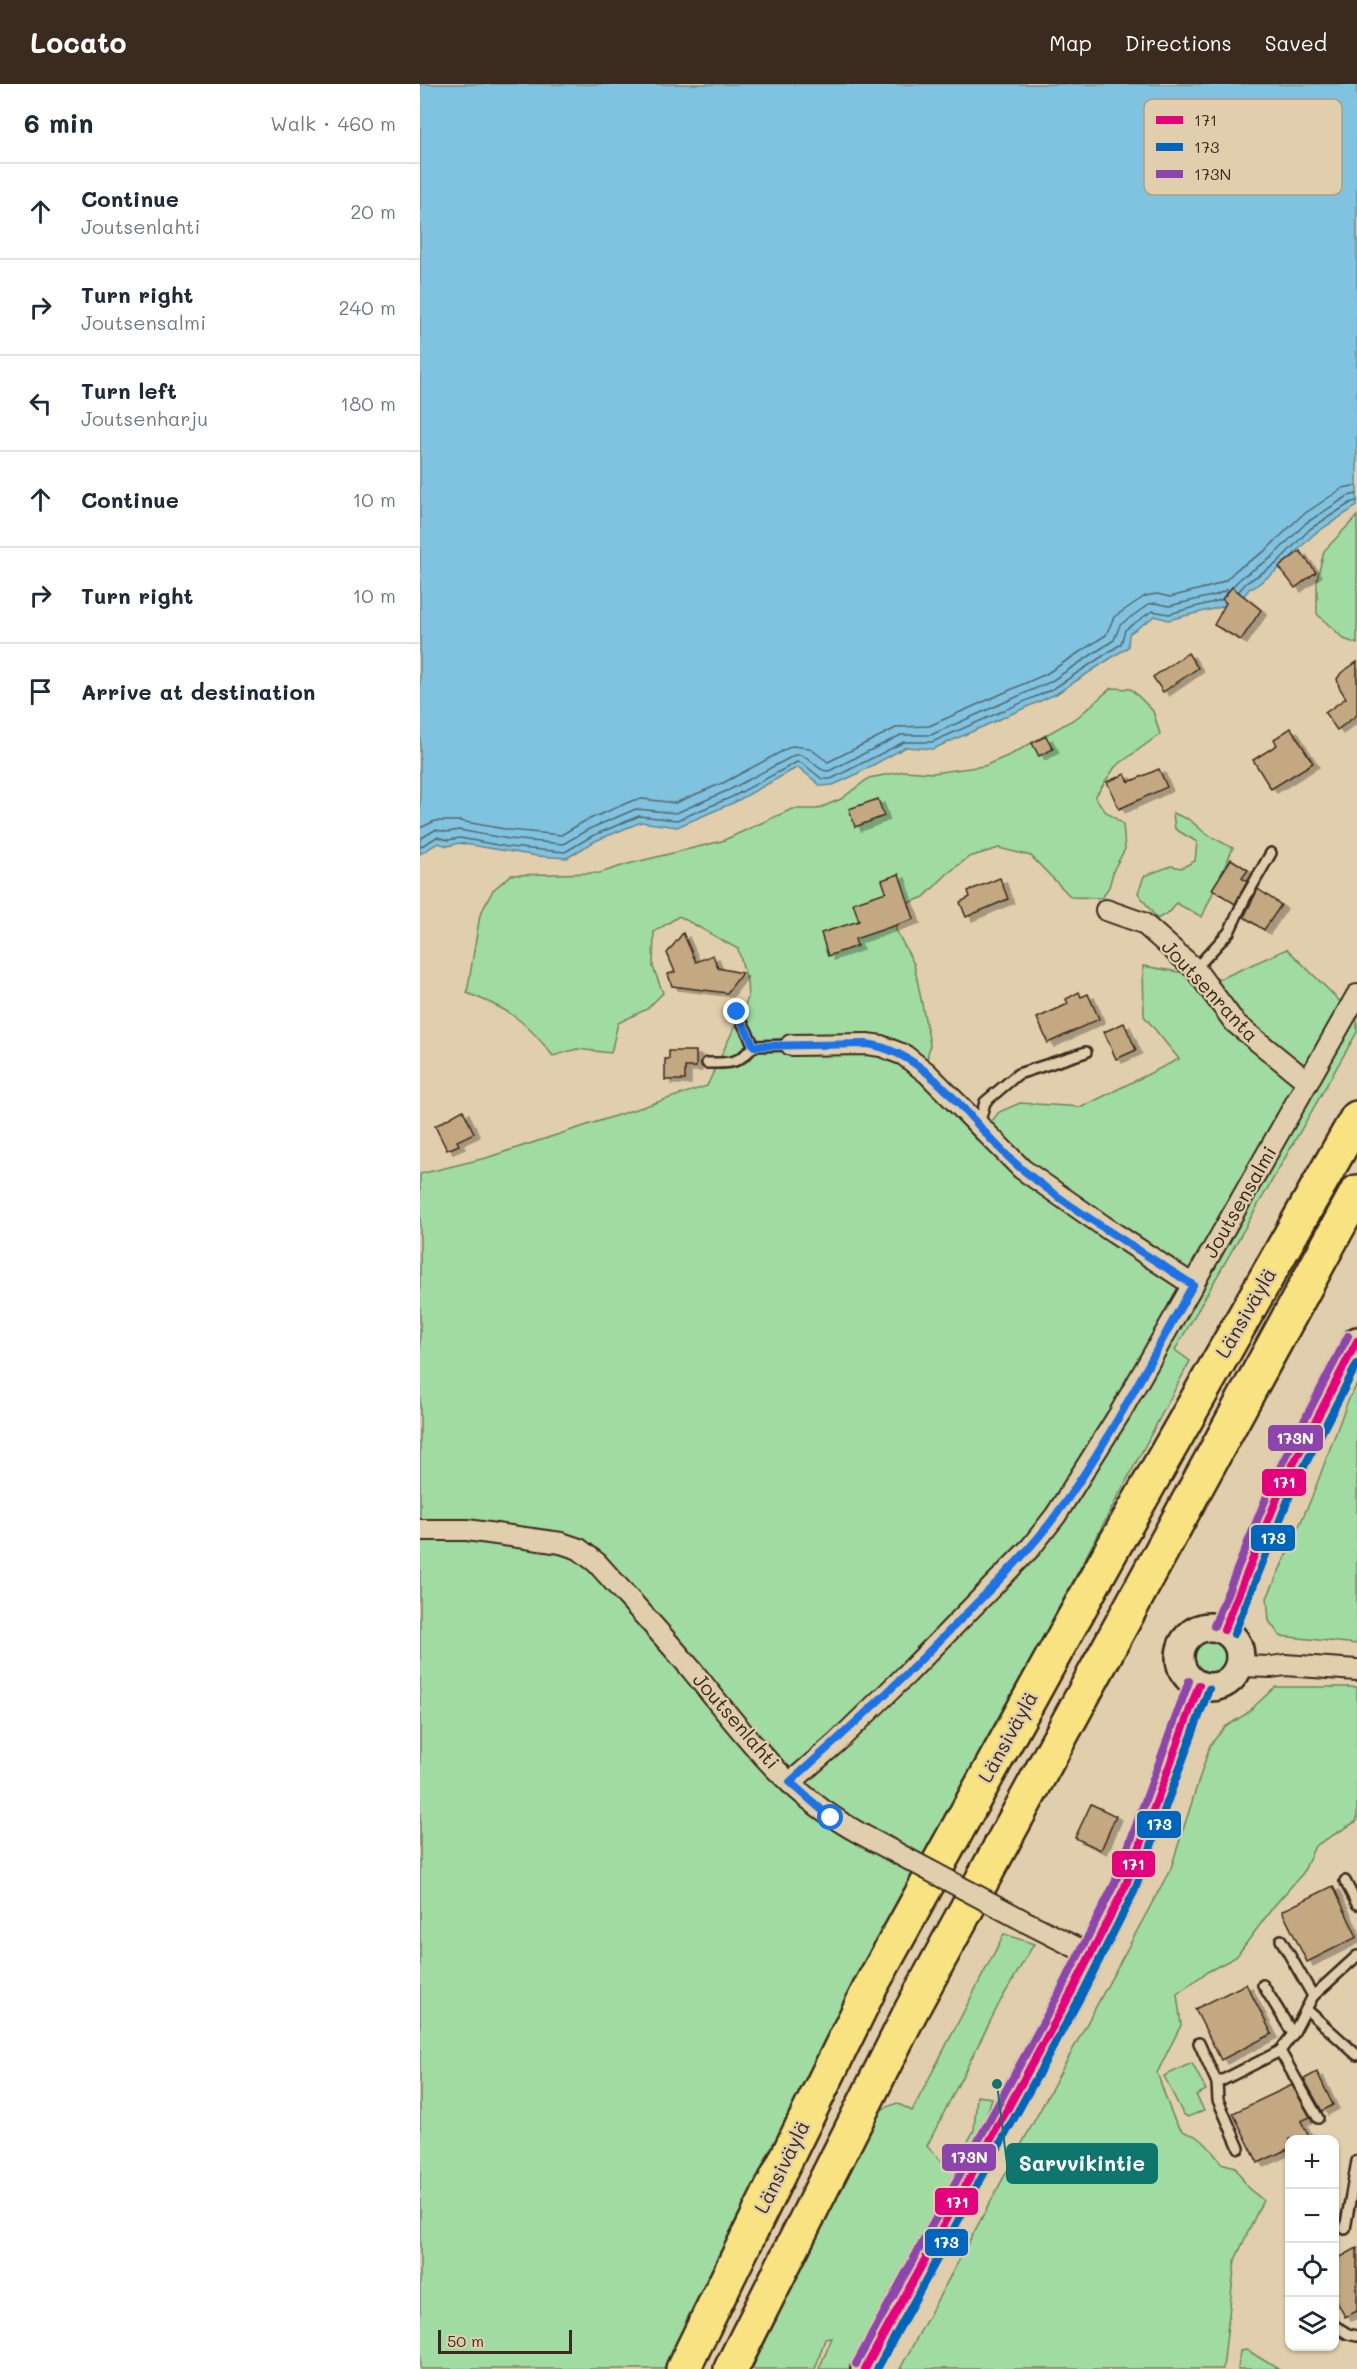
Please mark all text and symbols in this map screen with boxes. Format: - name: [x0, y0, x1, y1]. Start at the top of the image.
- text: Locato: [30, 24, 127, 60]
- text: Map: [1049, 29, 1092, 56]
- text: Directions: [1125, 29, 1232, 56]
- text: Saved: [1265, 29, 1327, 56]
- legend: [1144, 99, 1342, 195]
- text: 6 min: [24, 106, 93, 140]
- text: 171: [1194, 109, 1217, 130]
- text: Walk · 460 m: [270, 110, 396, 136]
- text: 173: [1194, 136, 1219, 157]
- text: 173N: [1194, 163, 1231, 184]
- text: Continue: [81, 184, 179, 213]
- icon: ahead: [24, 195, 57, 228]
- text: 20 m: [350, 198, 396, 224]
- text: Joutsenlahti: [81, 213, 200, 239]
- text: Turn right: [81, 280, 193, 309]
- icon: right: [24, 291, 57, 324]
- text: 240 m: [338, 294, 396, 320]
- text: Joutsensalmi: [81, 309, 206, 335]
- text: Turn left: [81, 376, 177, 405]
- icon: left: [24, 387, 57, 420]
- text: 180 m: [340, 390, 396, 416]
- text: Joutsenharju: [81, 405, 208, 431]
- icon: ahead: [24, 483, 57, 516]
- text: Continue: [81, 485, 179, 514]
- text: 10 m: [352, 486, 396, 512]
- icon: right: [24, 579, 57, 612]
- text: Turn right: [81, 581, 193, 610]
- text: 10 m: [352, 582, 396, 608]
- icon: arrive: [24, 675, 57, 708]
- text: Arrive at destination: [81, 677, 316, 706]
- street label: Joutsenranta: [1157, 934, 1265, 1047]
- route end: [723, 998, 749, 1024]
- street label: Joutsensalmi: [1197, 1141, 1282, 1262]
- street label: Länsiväylä: [1209, 1263, 1281, 1362]
- line badge: 173N: [1267, 1424, 1324, 1452]
- text: 173N: [1276, 1427, 1314, 1448]
- line badge: 171: [1261, 1468, 1307, 1497]
- text: 171: [1272, 1471, 1296, 1492]
- line badge: 173: [1250, 1524, 1296, 1552]
- text: 173: [1260, 1527, 1286, 1548]
- street label: Joutsenlahti: [688, 1667, 786, 1774]
- street label: Länsiväylä: [971, 1686, 1043, 1787]
- route start: [817, 1804, 843, 1830]
- line badge: 173: [1136, 1810, 1182, 1839]
- text: 173: [1146, 1813, 1172, 1834]
- line badge: 171: [1111, 1850, 1156, 1878]
- text: 171: [1121, 1853, 1145, 1874]
- street label: Länsiväylä: [747, 2116, 815, 2217]
- map controls: [1285, 2135, 1339, 2351]
- button: +: [1285, 2135, 1339, 2189]
- line badge: 173N: [941, 2143, 997, 2172]
- callout: Sarvvikintie: [1007, 2144, 1157, 2183]
- text: 173N: [950, 2146, 988, 2167]
- text: Sarvvikintie: [1019, 2149, 1145, 2176]
- line badge: 171: [934, 2187, 979, 2216]
- button: −: [1285, 2189, 1339, 2243]
- text: 171: [945, 2191, 969, 2212]
- line badge: 173: [924, 2228, 969, 2257]
- text: 173: [933, 2231, 959, 2252]
- button: locate: [1285, 2243, 1339, 2297]
- button: layers: [1285, 2297, 1339, 2351]
- scale bar: [438, 2327, 572, 2354]
- text: 50 m: [447, 2330, 484, 2351]

